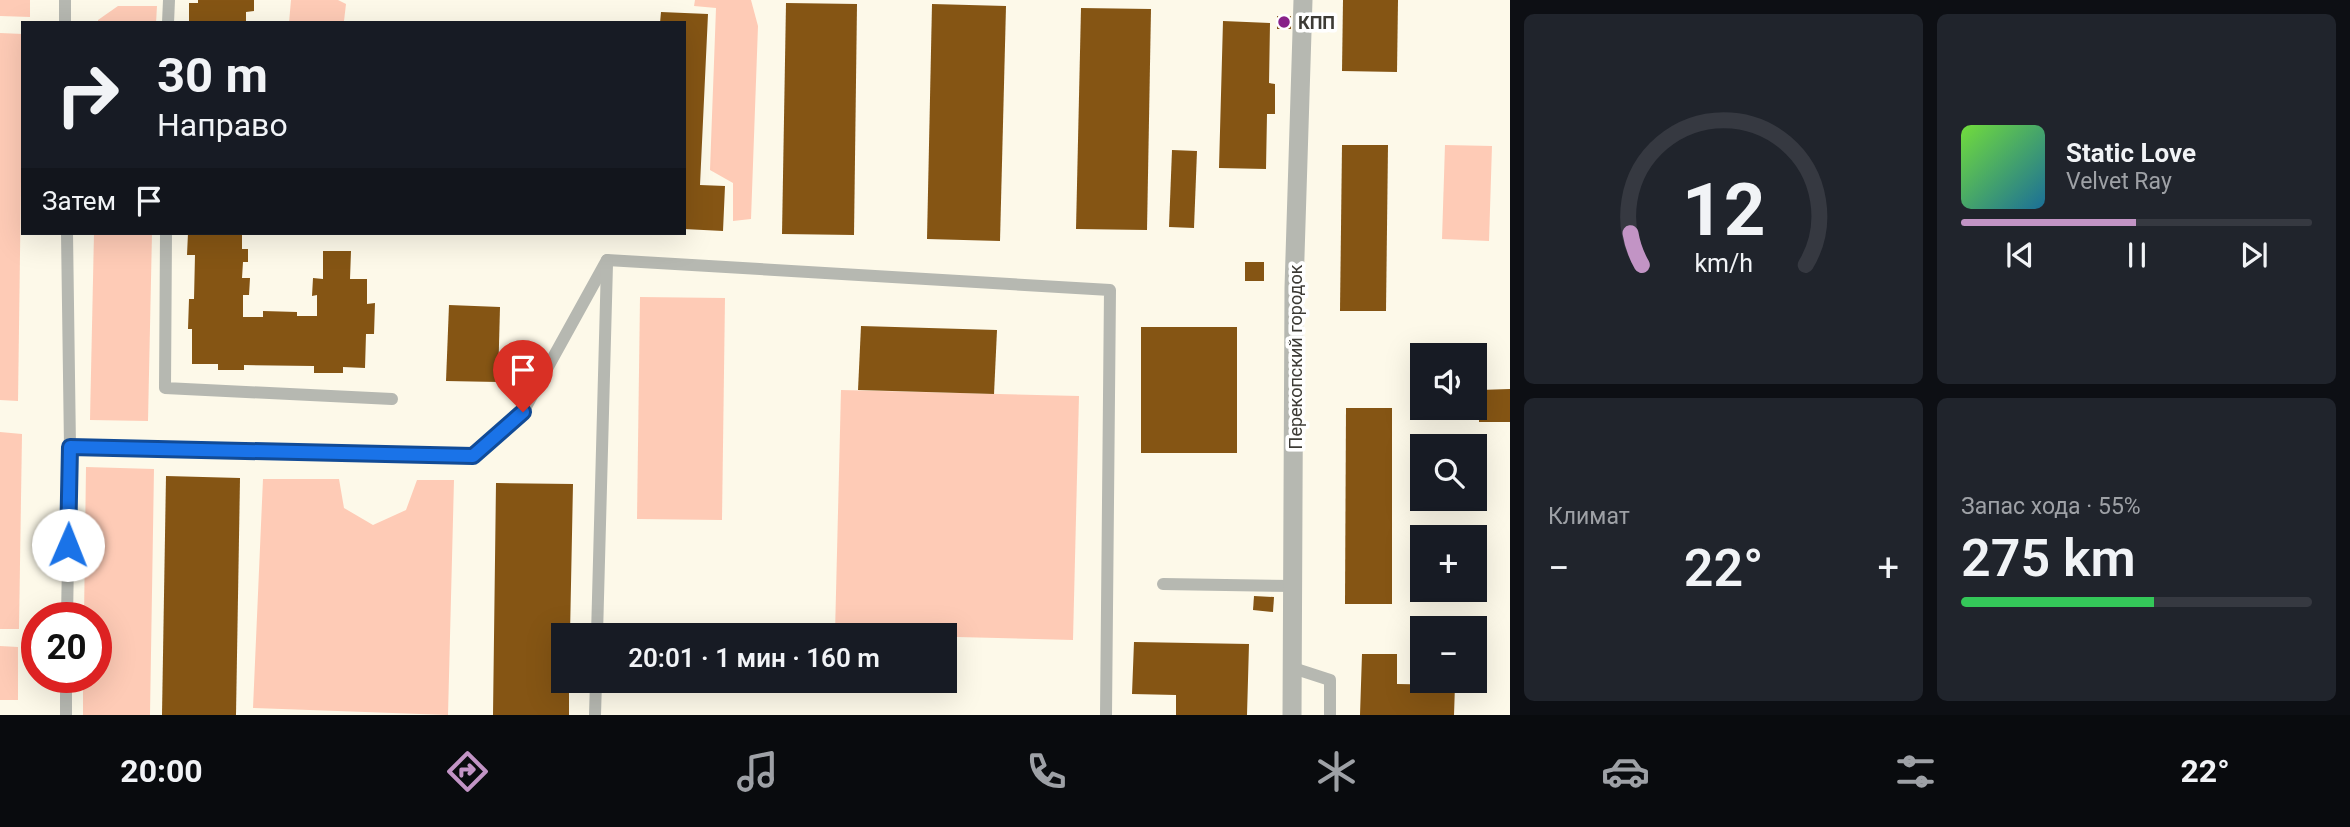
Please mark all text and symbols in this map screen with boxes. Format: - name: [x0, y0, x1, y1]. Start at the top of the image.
- place label: КПП: [1298, 12, 1335, 33]
- marker: КПП: [1276, 14, 1292, 30]
- text: 30 m: [157, 47, 268, 104]
- icon: right: [42, 49, 133, 140]
- text: Направо: [157, 106, 288, 144]
- text: Static Love: [2066, 138, 2196, 168]
- text: 12: [1682, 168, 1765, 254]
- text: Velvet Ray: [2066, 168, 2172, 195]
- icon: arrive: [130, 182, 168, 220]
- text: Затем: [42, 186, 116, 216]
- icon: previous: [2001, 236, 2039, 274]
- icon: pause: [2118, 236, 2156, 274]
- icon: next: [2235, 236, 2273, 274]
- text: km/h: [1694, 249, 1753, 278]
- street label: Перекопский городок: [1285, 264, 1306, 449]
- pin: [493, 340, 553, 412]
- map controls: [1410, 343, 1487, 693]
- button: sound: [1410, 343, 1487, 420]
- icon: arrive: [504, 351, 542, 389]
- button: search: [1410, 434, 1487, 511]
- text: Запас хода · 55%: [1961, 493, 2141, 520]
- text: Климат: [1548, 503, 1630, 530]
- position arrow: [31, 508, 105, 582]
- button: +: [1410, 525, 1487, 602]
- text: 275 km: [1961, 528, 2136, 589]
- text: 22°: [1684, 538, 1763, 599]
- text: −: [1548, 546, 1570, 590]
- text: +: [1877, 546, 1899, 590]
- speed limit sign: 20: [21, 602, 112, 693]
- button: −: [1410, 616, 1487, 693]
- text: 20:01 · 1 мин · 160 m: [628, 643, 880, 673]
- icon: directions: [443, 747, 492, 796]
- icon: music: [733, 747, 782, 796]
- icon: phone: [1022, 747, 1071, 796]
- icon: climate: [1312, 747, 1361, 796]
- icon: car: [1601, 747, 1650, 796]
- icon: filters: [1891, 747, 1940, 796]
- text: 20:00: [120, 752, 203, 790]
- text: 22°: [2180, 752, 2230, 790]

